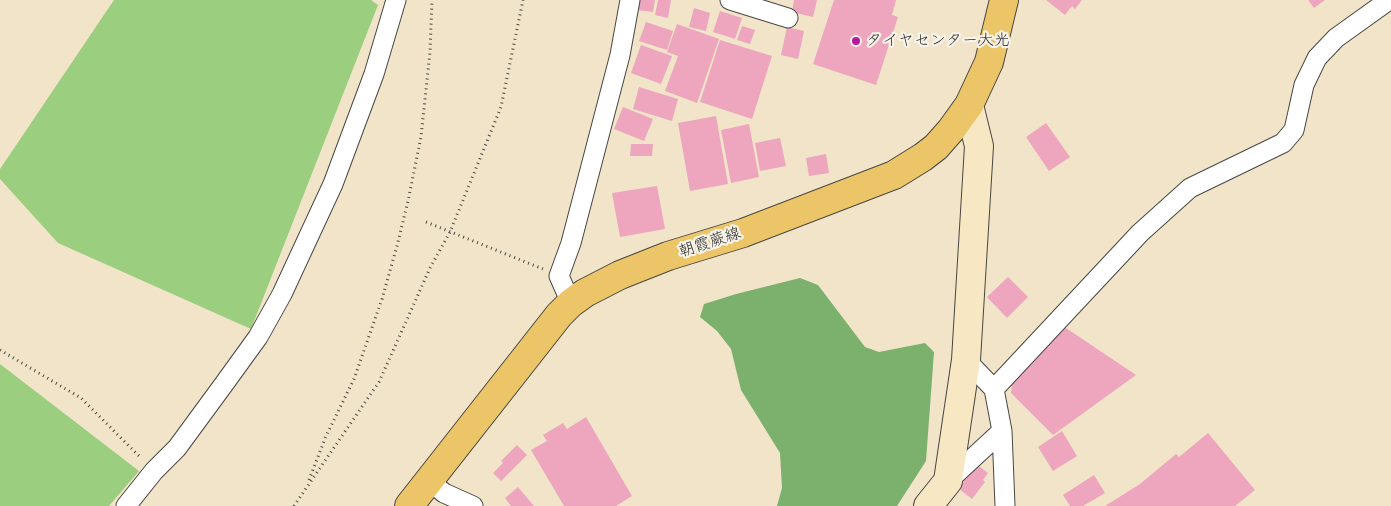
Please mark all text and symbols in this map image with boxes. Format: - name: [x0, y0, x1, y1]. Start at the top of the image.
- place label: タイヤセンター大光: [866, 31, 1010, 51]
- marker: タイヤセンター大光: [850, 35, 862, 47]
- street label: 朝霞蕨線: [677, 224, 743, 262]

